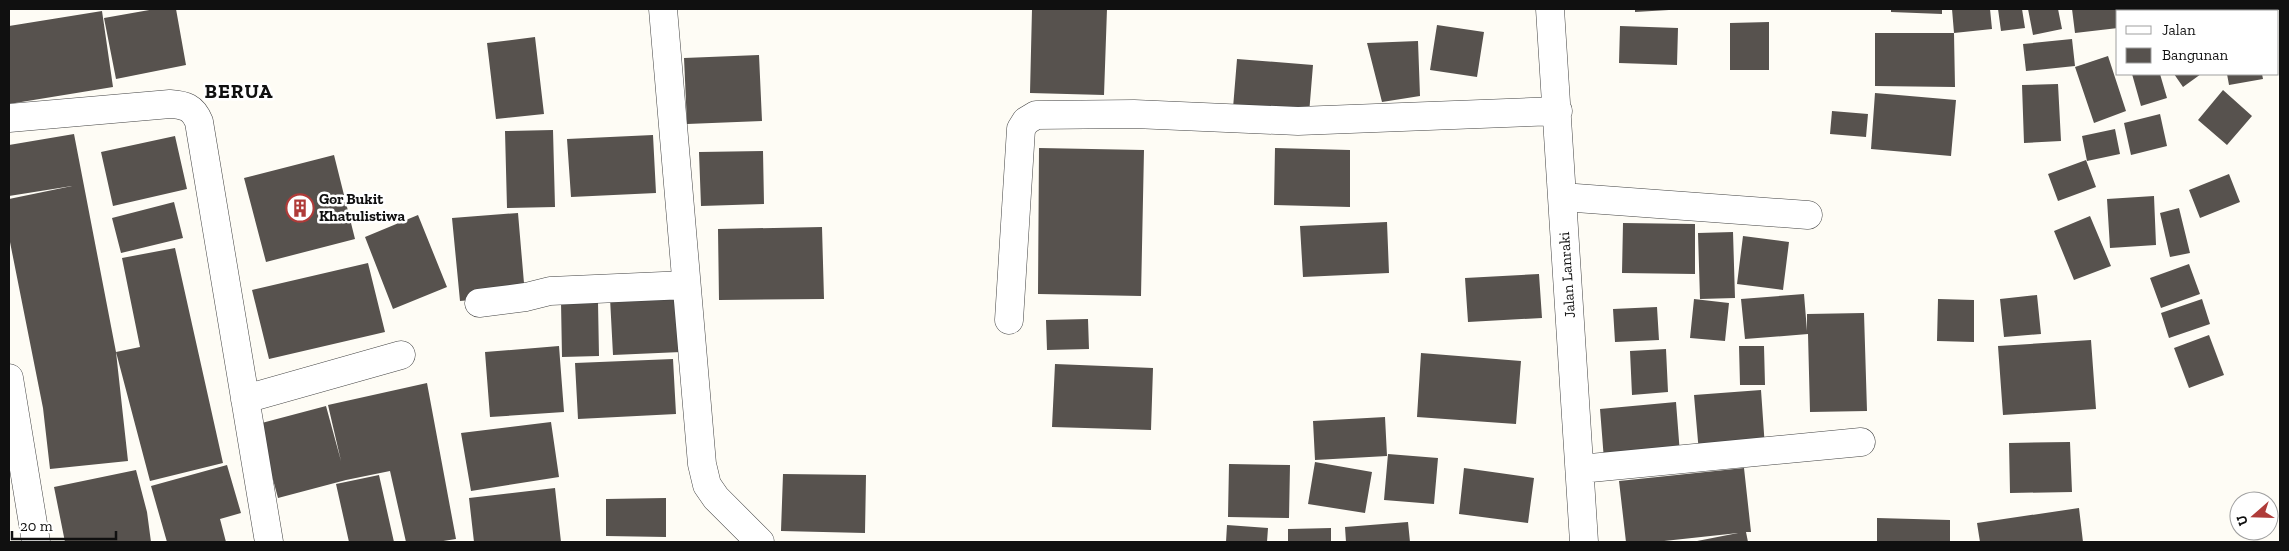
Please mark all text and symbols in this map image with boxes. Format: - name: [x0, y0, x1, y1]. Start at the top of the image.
- legend: [2116, 10, 2279, 75]
- text: Jalan: [2162, 21, 2196, 39]
- text: Bangunan: [2162, 46, 2228, 64]
- district label: BERUA: [205, 79, 273, 103]
- place label: Gor Bukit Khatulistiwa: [319, 190, 405, 225]
- building icon: Gor Bukit Khatulistiwa: [285, 193, 315, 223]
- street label: Jalan Lanraki: [1555, 231, 1579, 319]
- north arrow: [2229, 491, 2279, 541]
- scale bar: [12, 508, 116, 540]
- text: U: [2233, 513, 2252, 528]
- text: 20 m: [20, 517, 53, 535]

